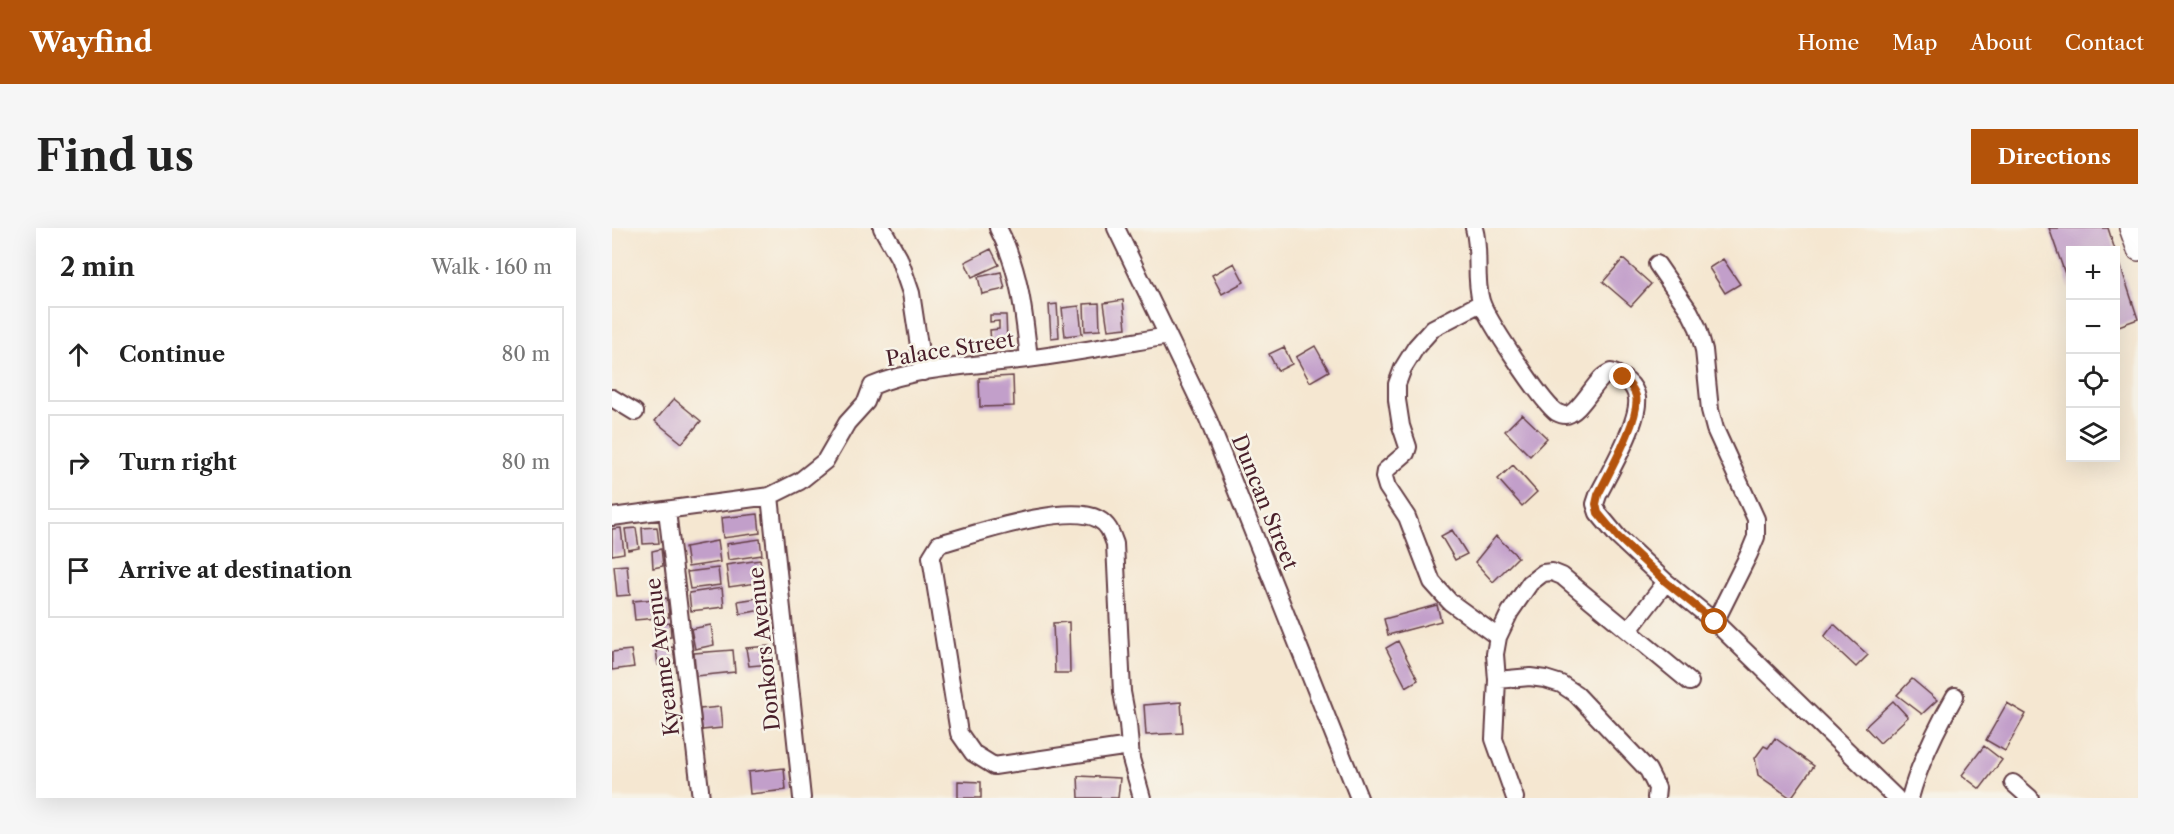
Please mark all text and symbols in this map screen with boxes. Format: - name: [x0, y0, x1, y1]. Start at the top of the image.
- text: Wayfind: [30, 25, 152, 59]
- text: Home: [1798, 30, 1859, 55]
- text: Map: [1892, 30, 1937, 55]
- text: About: [1970, 30, 2032, 55]
- text: Contact: [2065, 30, 2144, 55]
- button: Directions: [1971, 129, 2138, 184]
- text: Find us: [36, 130, 194, 182]
- map controls: [2066, 246, 2120, 462]
- button: +: [2066, 246, 2120, 300]
- text: 2 min: [60, 251, 135, 283]
- text: Walk · 160 m: [431, 255, 552, 279]
- button: −: [2066, 300, 2120, 354]
- street label: Palace Street: [884, 326, 1017, 372]
- icon: ahead: [62, 338, 95, 371]
- text: Continue: [119, 341, 225, 368]
- text: 80 m: [502, 342, 550, 366]
- button: locate: [2066, 354, 2120, 408]
- route end: [1609, 363, 1635, 389]
- button: layers: [2066, 408, 2120, 462]
- street label: Duncan Street: [1227, 431, 1304, 574]
- icon: right: [62, 446, 95, 479]
- text: Turn right: [119, 449, 237, 476]
- text: 80 m: [502, 450, 550, 474]
- icon: arrive: [62, 554, 95, 587]
- text: Arrive at destination: [119, 557, 352, 584]
- street label: Donkors Avenue: [743, 566, 785, 732]
- street label: Kyeame Avenue: [640, 577, 684, 737]
- route start: [1701, 608, 1727, 634]

